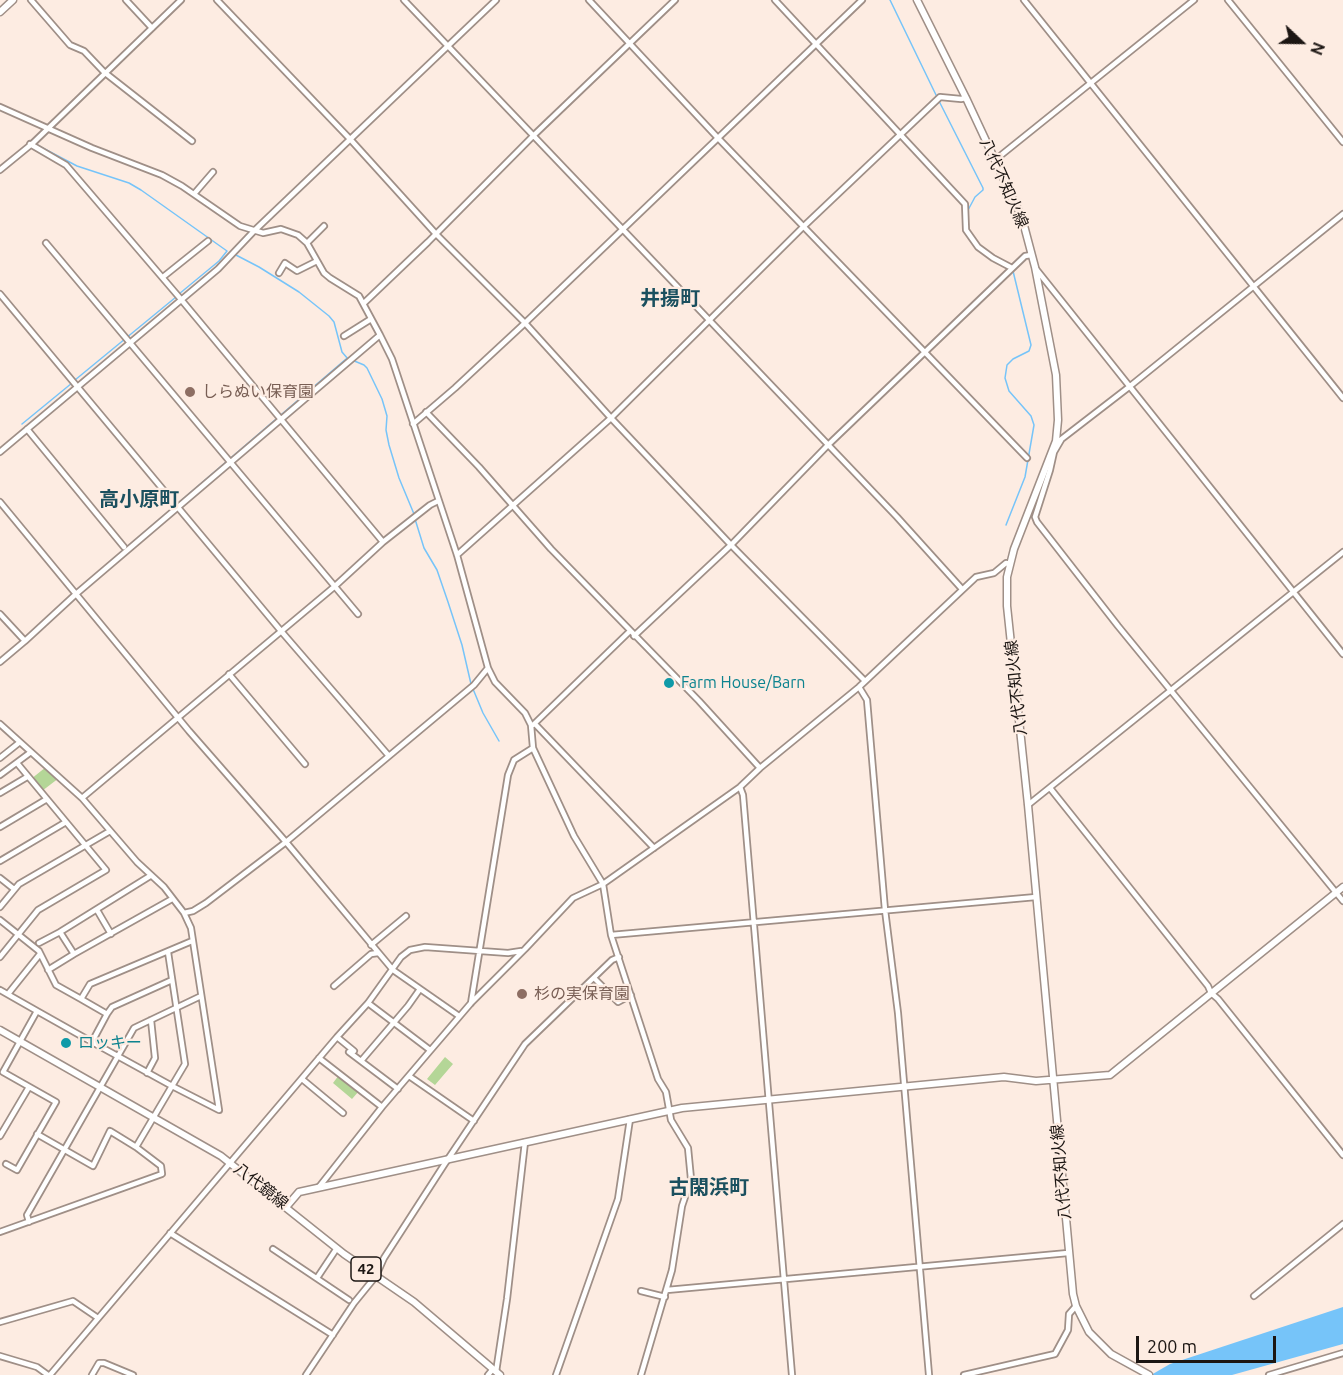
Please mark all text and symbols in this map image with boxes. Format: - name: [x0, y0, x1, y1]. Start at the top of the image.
- north arrow: [1271, 12, 1331, 72]
- text: N: [1307, 40, 1328, 58]
- street label: 八代不知火線: [976, 135, 1032, 231]
- district label: 井揚町: [640, 286, 700, 310]
- place label: しらぬい保育園: [202, 382, 314, 402]
- marker: しらぬい保育園: [183, 385, 197, 399]
- district label: 高小原町: [99, 487, 179, 511]
- street label: 八代不知火線: [1001, 639, 1031, 737]
- place label: Farm House/Barn: [681, 673, 805, 693]
- marker: Farm House/Barn: [662, 676, 676, 690]
- place label: 杉の実保育園: [534, 984, 630, 1004]
- marker: 杉の実保育園: [515, 987, 529, 1001]
- place label: ロッキー: [78, 1033, 142, 1053]
- marker: ロッキー: [59, 1036, 73, 1050]
- street label: 八代不知火線: [1047, 1123, 1075, 1221]
- street label: 八代鏡線: [230, 1159, 292, 1213]
- district label: 古閑浜町: [669, 1175, 749, 1199]
- road number: 42: [351, 1257, 381, 1281]
- scale bar: [1139, 1324, 1278, 1362]
- text: 200 m: [1147, 1336, 1197, 1356]

